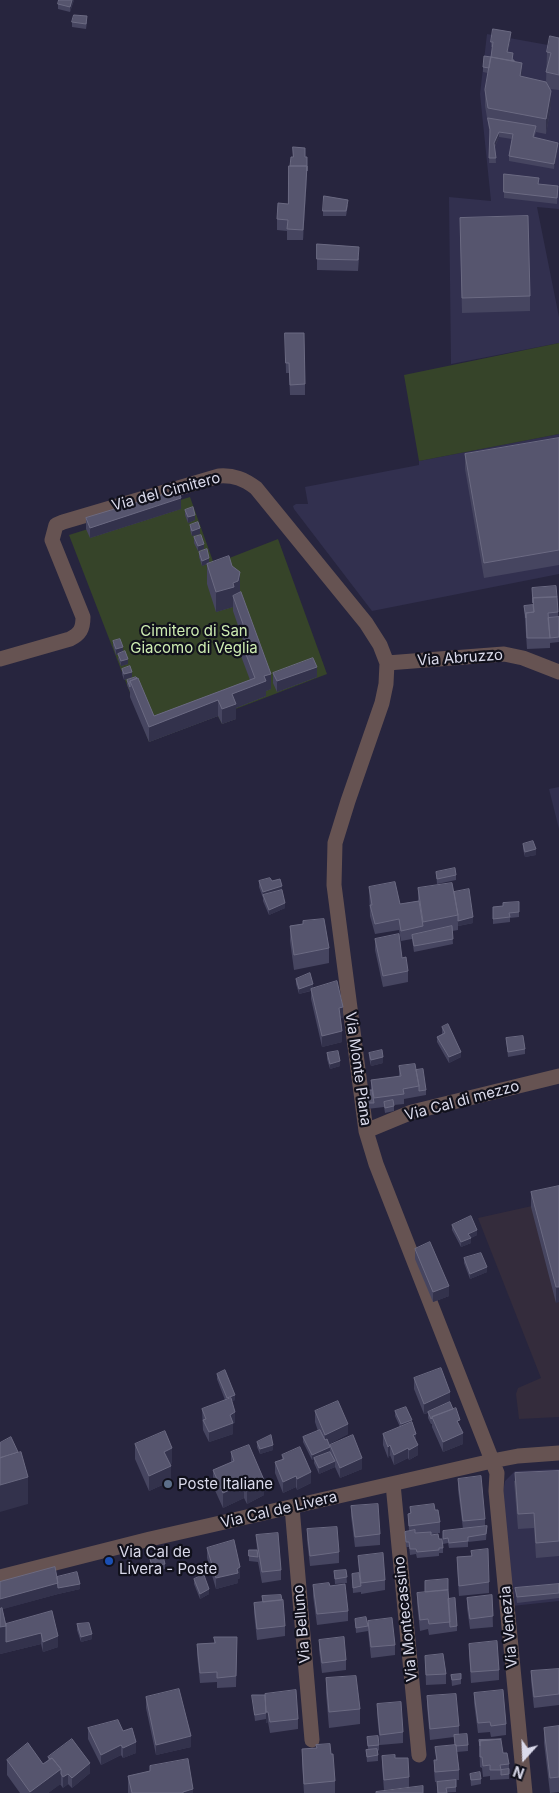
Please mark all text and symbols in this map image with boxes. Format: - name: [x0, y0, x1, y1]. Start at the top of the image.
- street label: Via del Cimitero: [110, 469, 222, 515]
- park label: Cimitero di San Giacomo di Veglia: [130, 622, 258, 657]
- street label: Via Abruzzo: [416, 646, 504, 670]
- street label: Via Monte Piana: [341, 1011, 375, 1127]
- street label: Via Cal di mezzo: [403, 1077, 521, 1125]
- place label: Poste Italiane: [178, 1475, 273, 1493]
- marker: Poste Italiane: [162, 1478, 174, 1490]
- street label: Via Cal de Livera: [219, 1488, 339, 1532]
- place label: Via Cal de Livera - Poste: [119, 1543, 217, 1578]
- marker: Via Cal de Livera - Poste: [103, 1555, 115, 1567]
- street label: Via Montecassino: [390, 1555, 422, 1683]
- street label: Via Belluno: [290, 1584, 314, 1664]
- street label: Via Venezia: [496, 1585, 522, 1669]
- north arrow: [499, 1733, 549, 1783]
- text: N: [511, 1763, 527, 1782]

